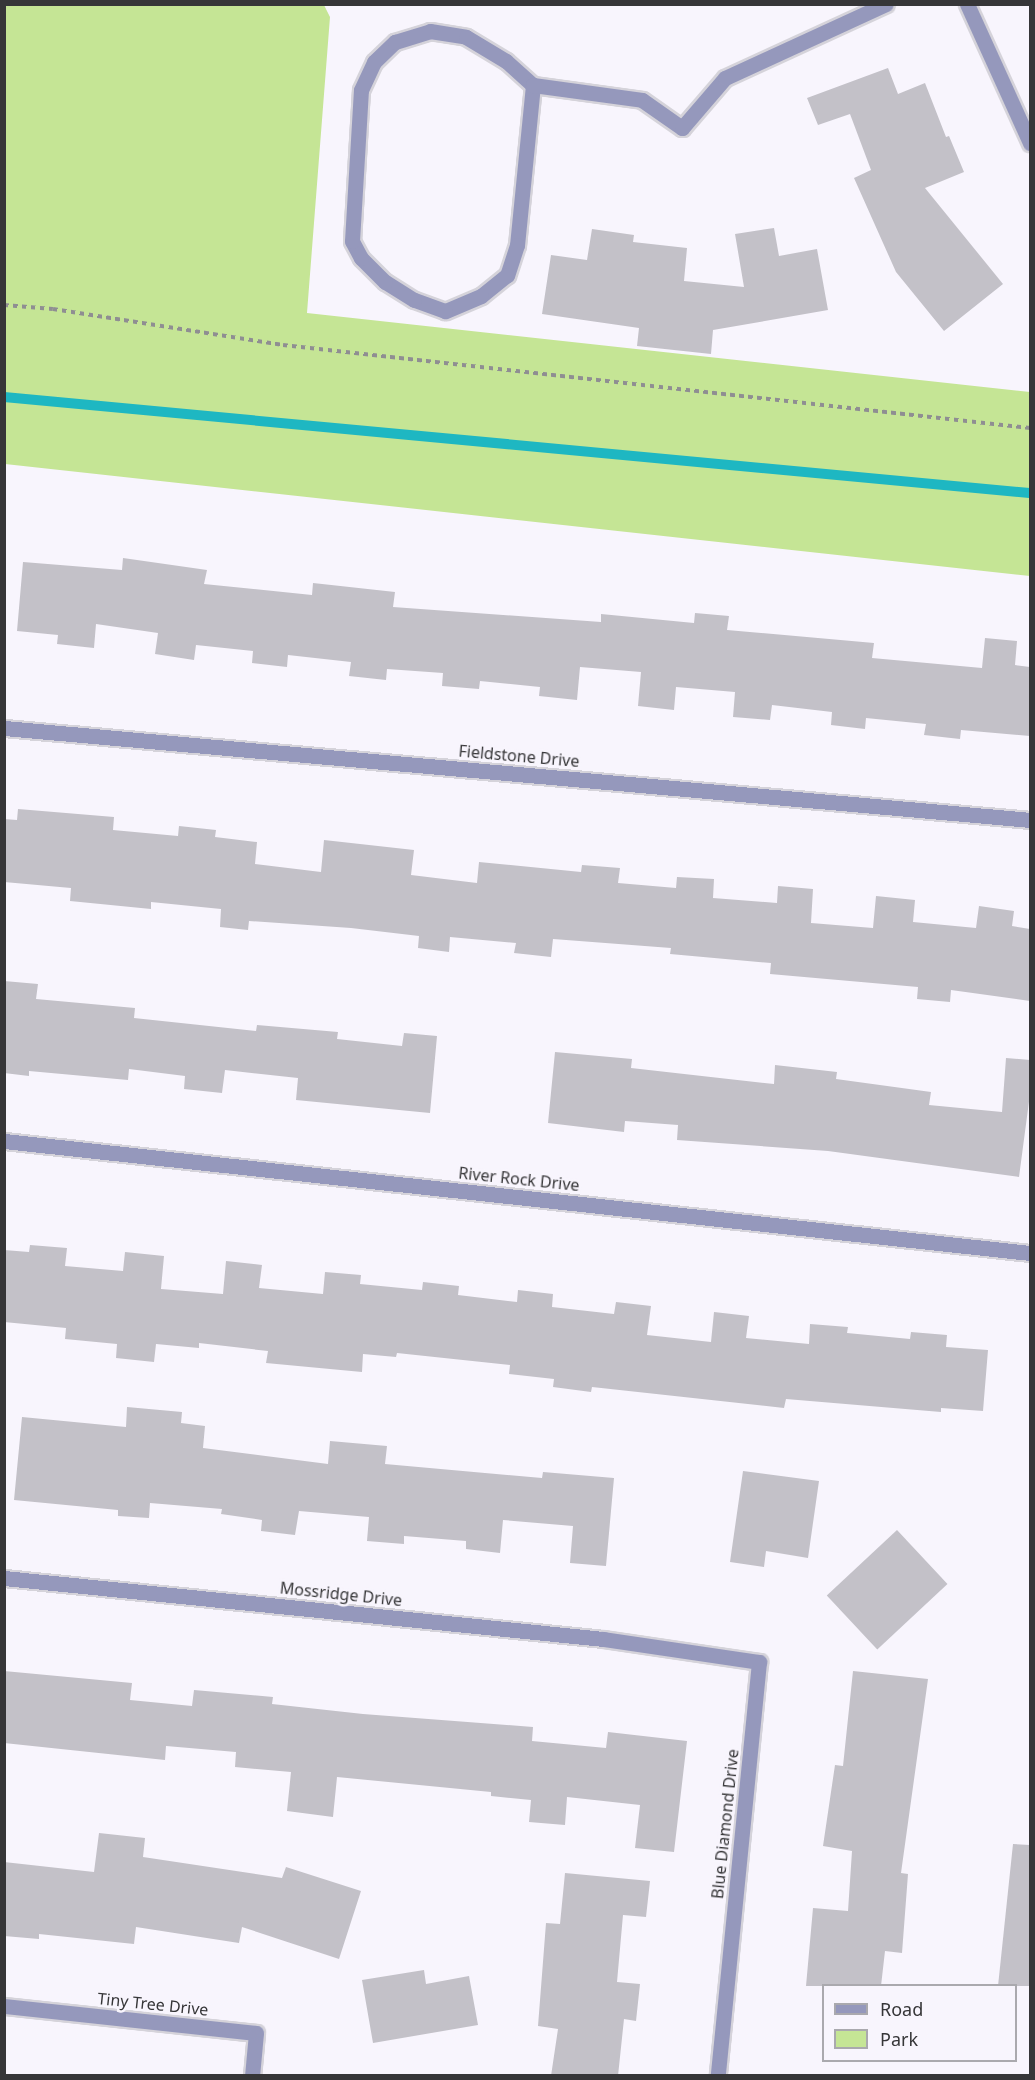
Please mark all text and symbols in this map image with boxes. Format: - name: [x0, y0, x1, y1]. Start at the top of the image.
- street label: Fieldstone Drive: [458, 741, 580, 771]
- street label: River Rock Drive: [458, 1163, 580, 1195]
- street label: Mossridge Drive: [279, 1578, 403, 1610]
- street label: Blue Diamond Drive: [708, 1748, 742, 1900]
- legend: [822, 1984, 1017, 2062]
- street label: Tiny Tree Drive: [97, 1989, 209, 2019]
- text: Road: [880, 1997, 923, 2021]
- text: Park: [880, 2027, 918, 2051]

